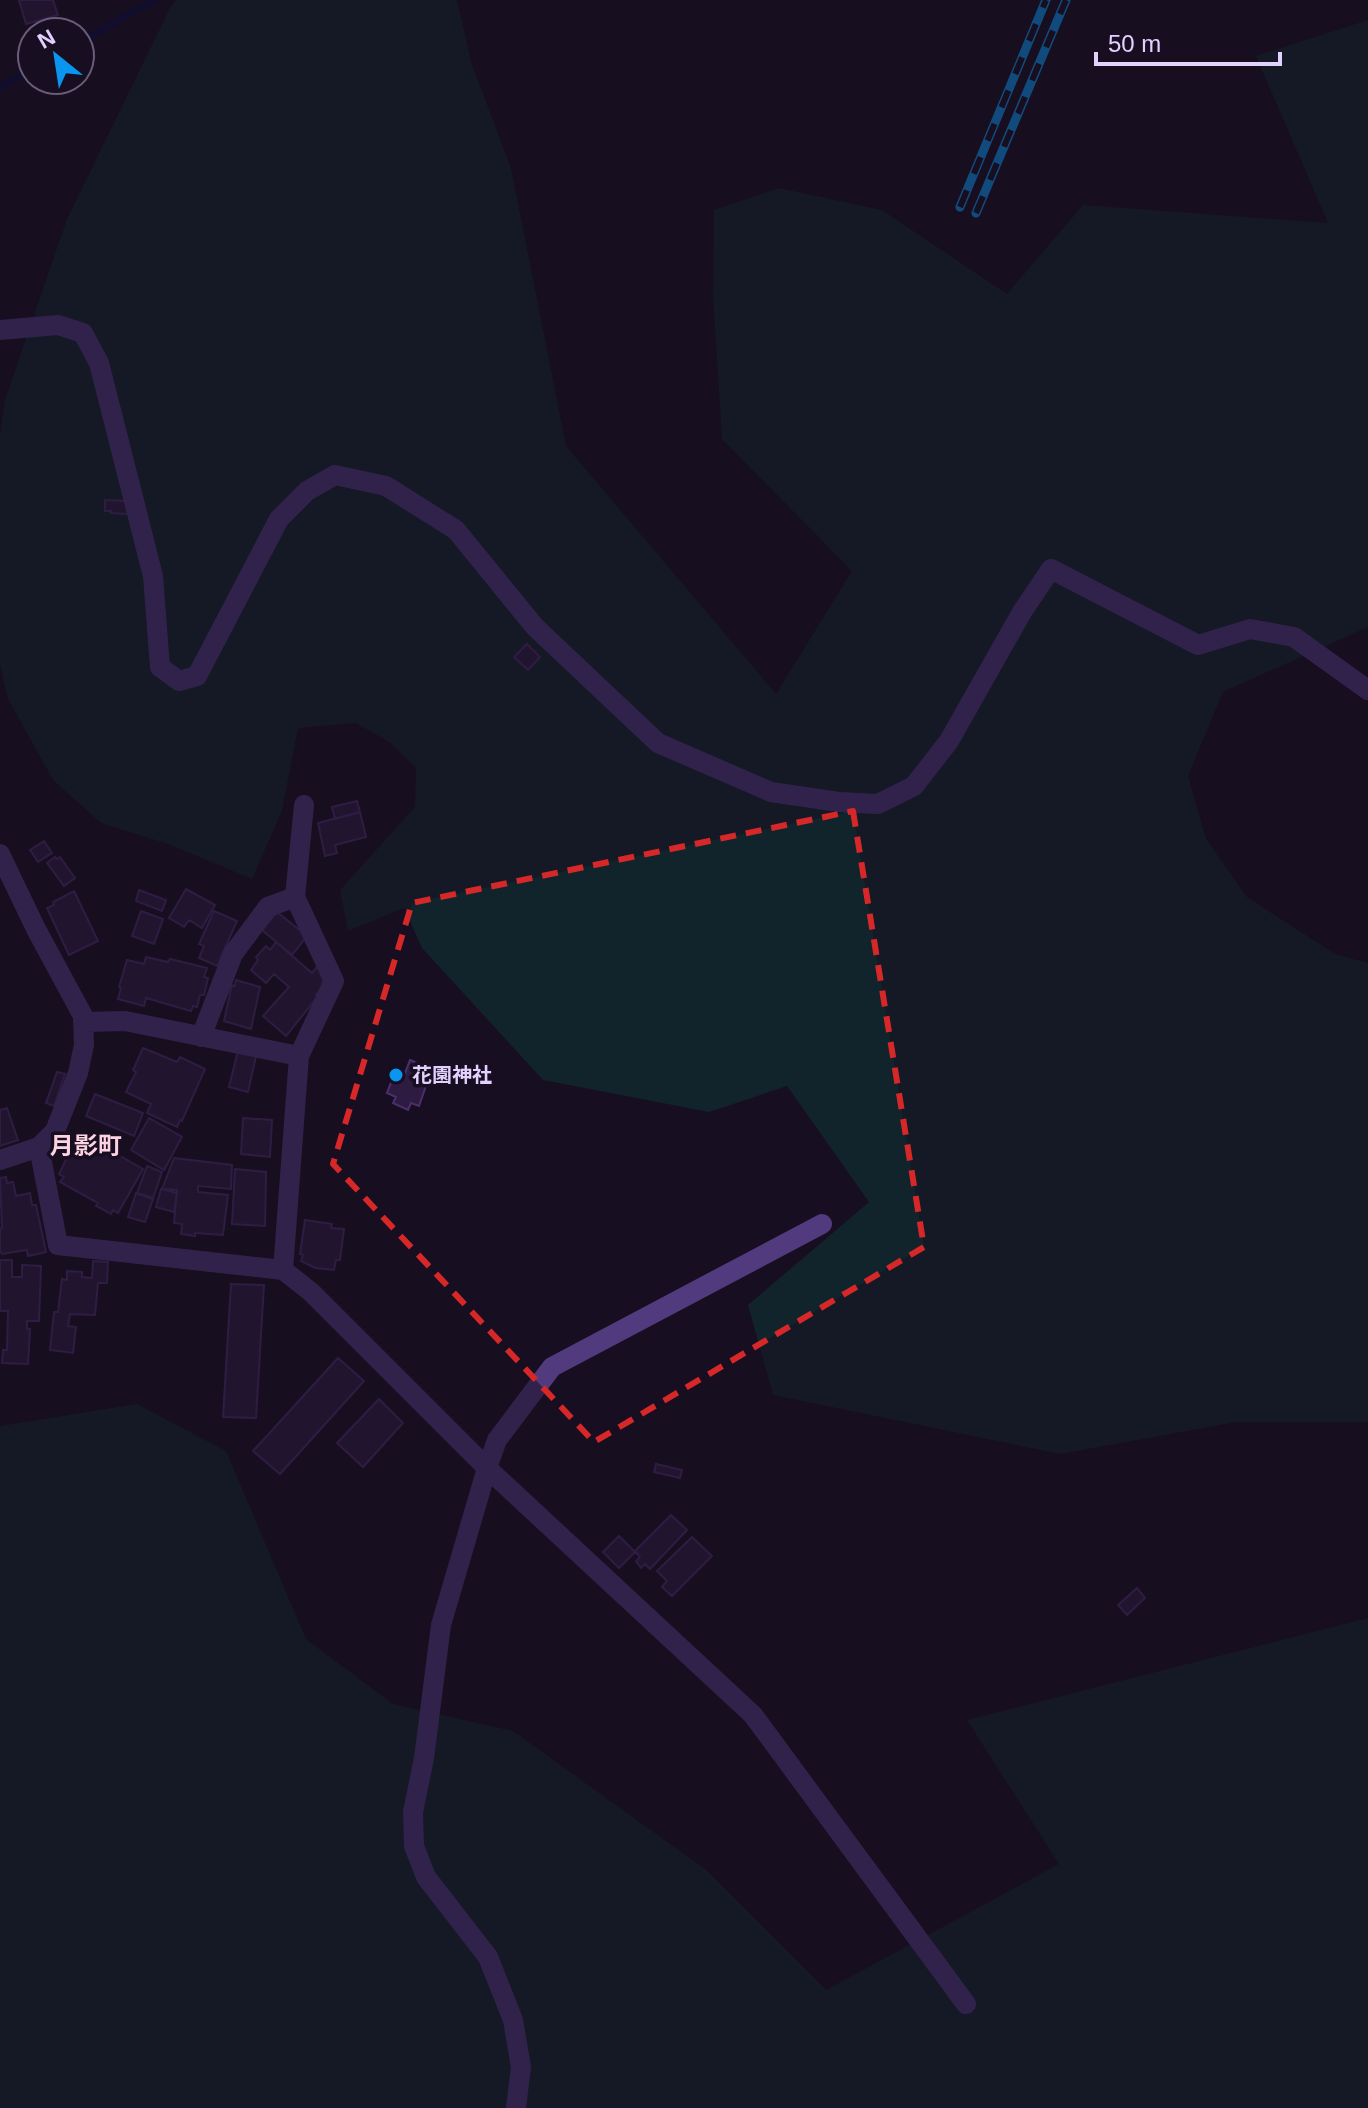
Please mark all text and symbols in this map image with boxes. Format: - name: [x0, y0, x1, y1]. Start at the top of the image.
- north arrow: [16, 16, 96, 96]
- scale bar: [1096, 16, 1280, 66]
- text: N: [33, 24, 59, 54]
- text: 50 m: [1108, 30, 1161, 57]
- place label: 花園神社: [412, 1064, 492, 1086]
- marker: 花園神社: [387, 1066, 405, 1084]
- district label: 月影町: [50, 1132, 122, 1159]

